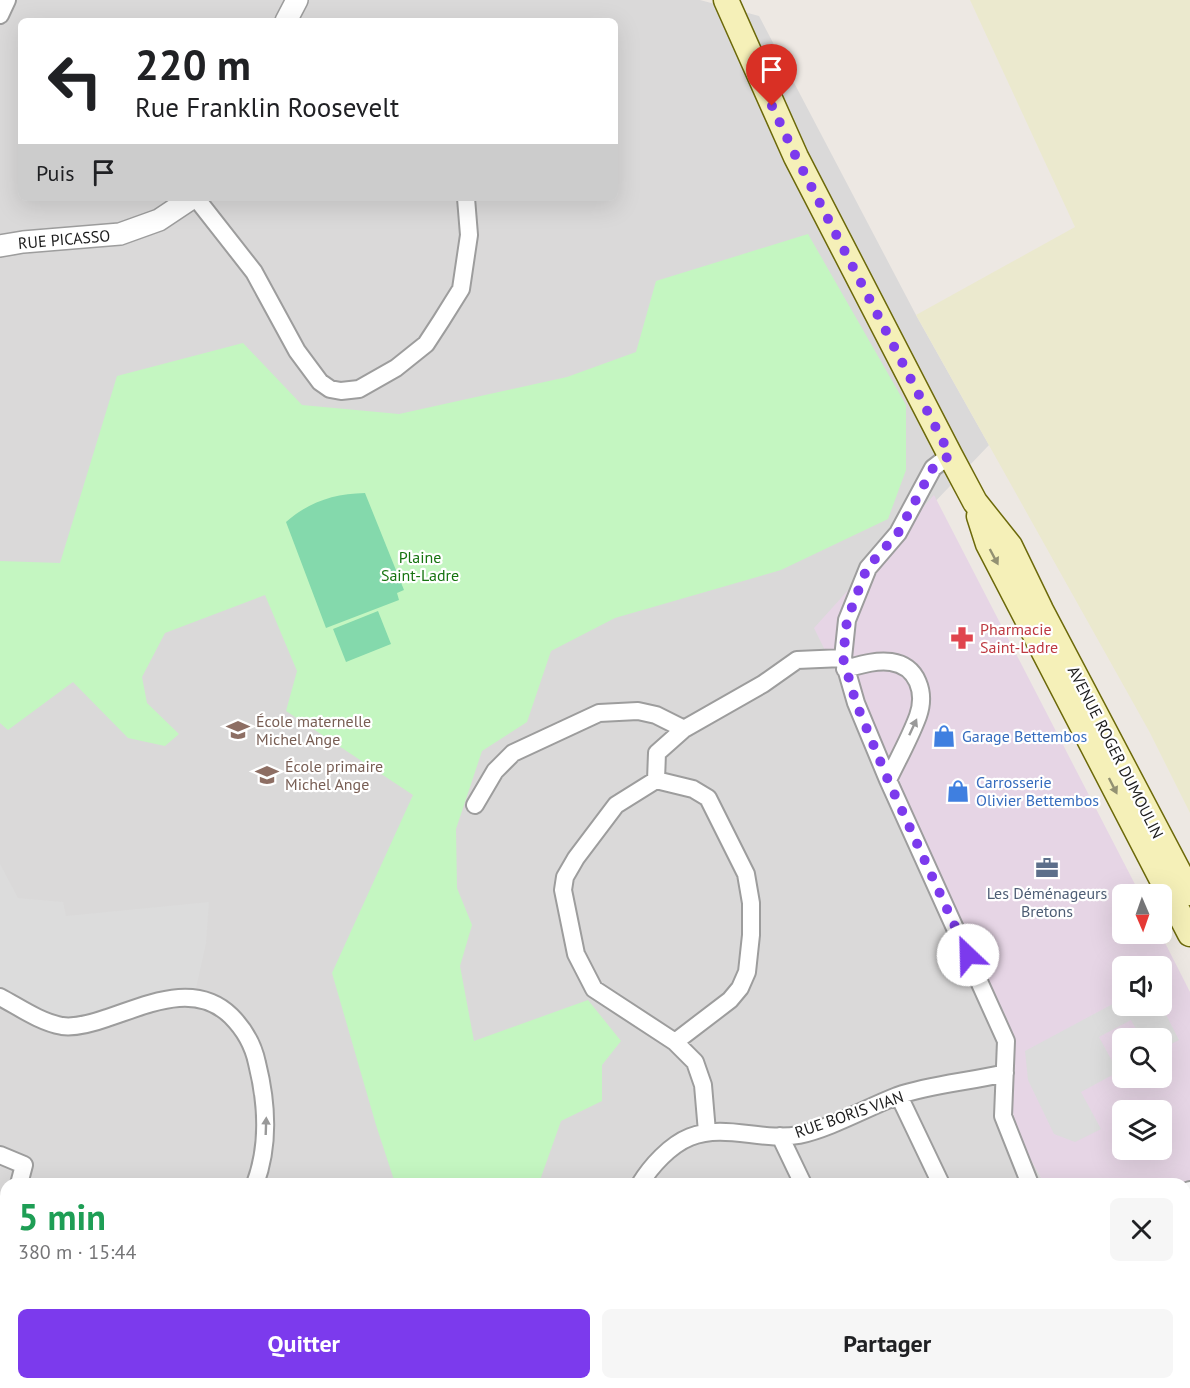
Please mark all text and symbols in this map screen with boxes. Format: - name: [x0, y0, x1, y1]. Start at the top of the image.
- text: 220 m: [135, 37, 251, 92]
- icon: left: [36, 42, 114, 120]
- pin: [746, 44, 797, 106]
- icon: arrive: [755, 53, 788, 86]
- text: Rue Franklin Roosevelt: [135, 90, 399, 124]
- icon: arrive: [87, 156, 120, 189]
- text: Puis: [36, 159, 75, 187]
- street label: RUE PICASSO: [17, 225, 111, 253]
- park label: Plaine Saint-Ladre: [381, 547, 459, 585]
- one-way arrow: [989, 549, 999, 566]
- place label: Pharmacie Saint-Ladre: [980, 619, 1058, 657]
- pharmacy icon: Pharmacie Saint-Ladre: [949, 625, 975, 651]
- street label: AVENUE ROGER DUMOULIN: [1064, 662, 1168, 842]
- place label: École maternelle Michel Ange: [256, 711, 371, 749]
- school or university icon: École maternelle Michel Ange: [225, 717, 251, 743]
- one-way arrow: [908, 718, 917, 735]
- shop icon: Garage Bettembos: [931, 723, 957, 749]
- place label: Garage Bettembos: [962, 726, 1088, 746]
- place label: École primaire Michel Ange: [285, 756, 383, 794]
- school or university icon: École primaire Michel Ange: [254, 762, 280, 788]
- place label: Carrosserie Olivier Bettembos: [976, 772, 1099, 810]
- shop icon: Carrosserie Olivier Bettembos: [945, 778, 971, 804]
- one-way arrow: [1108, 778, 1117, 795]
- office icon: Les Déménageurs Bretons: [1034, 855, 1060, 881]
- place label: Les Déménageurs Bretons: [987, 883, 1107, 921]
- north arrow: [1112, 884, 1172, 944]
- map controls: [1112, 884, 1172, 1160]
- position arrow: [936, 923, 1000, 987]
- button: sound: [1112, 956, 1172, 1016]
- button: search: [1112, 1028, 1172, 1088]
- street label: RUE BORIS VIAN: [792, 1086, 906, 1142]
- button: layers: [1112, 1100, 1172, 1160]
- one-way arrow: [261, 1117, 270, 1136]
- text: 5 min: [18, 1193, 106, 1240]
- button: close: [1110, 1198, 1173, 1261]
- text: 380 m · 15:44: [18, 1239, 136, 1265]
- button: Quitter: [18, 1309, 590, 1378]
- button: Partager: [602, 1309, 1173, 1378]

